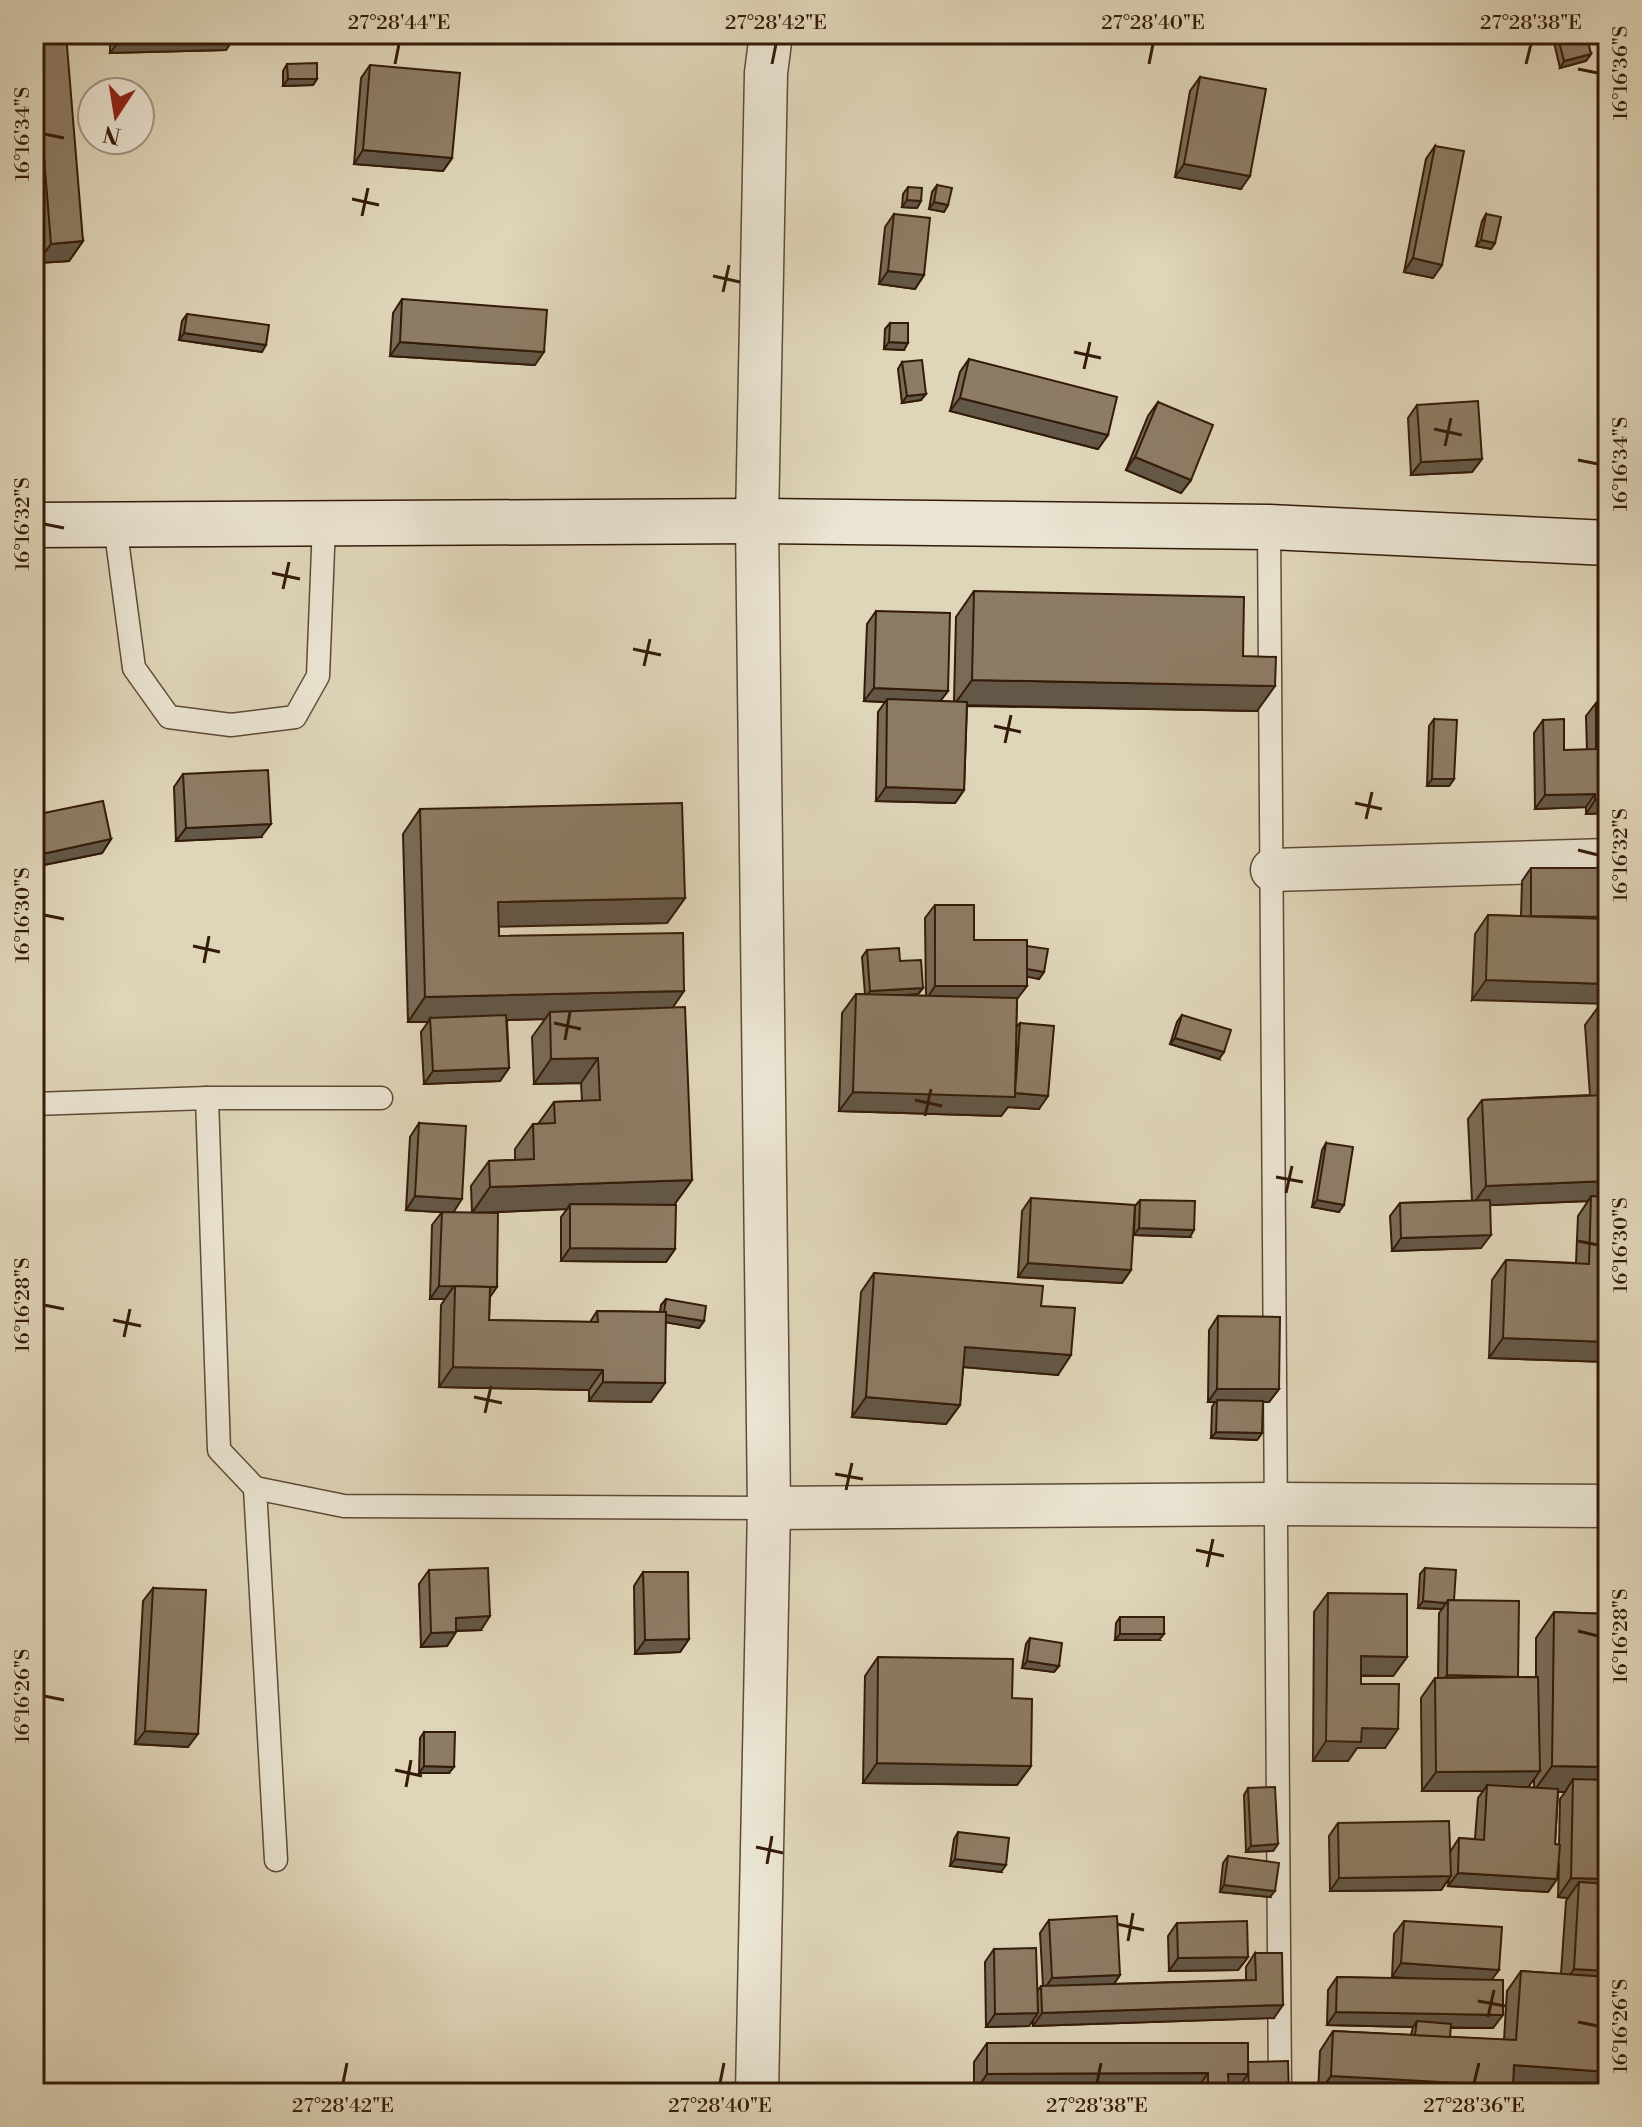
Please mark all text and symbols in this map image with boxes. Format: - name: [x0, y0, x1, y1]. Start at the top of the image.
- text: 27°28'44"E: [348, 11, 450, 36]
- text: 27°28'42"E: [725, 11, 827, 36]
- text: 27°28'40"E: [1101, 11, 1205, 36]
- text: 27°28'38"E: [1480, 11, 1582, 36]
- text: 16°16'36"S: [1609, 26, 1634, 120]
- north arrow: [76, 76, 156, 156]
- text: 16°16'34"S: [11, 87, 36, 181]
- text: N: [100, 119, 123, 149]
- text: 16°16'34"S: [1609, 417, 1634, 511]
- text: 16°16'32"S: [11, 477, 36, 571]
- text: 16°16'32"S: [1609, 808, 1634, 902]
- text: 16°16'30"S: [11, 867, 36, 963]
- text: 16°16'30"S: [1609, 1197, 1634, 1293]
- text: 16°16'28"S: [11, 1258, 36, 1352]
- text: 16°16'28"S: [1609, 1589, 1634, 1683]
- text: 16°16'26"S: [11, 1649, 36, 1743]
- text: 16°16'26"S: [1609, 1979, 1634, 2073]
- text: 27°28'42"E: [292, 2094, 394, 2119]
- text: 27°28'40"E: [668, 2094, 772, 2119]
- text: 27°28'38"E: [1046, 2094, 1148, 2119]
- text: 27°28'36"E: [1423, 2094, 1525, 2119]

